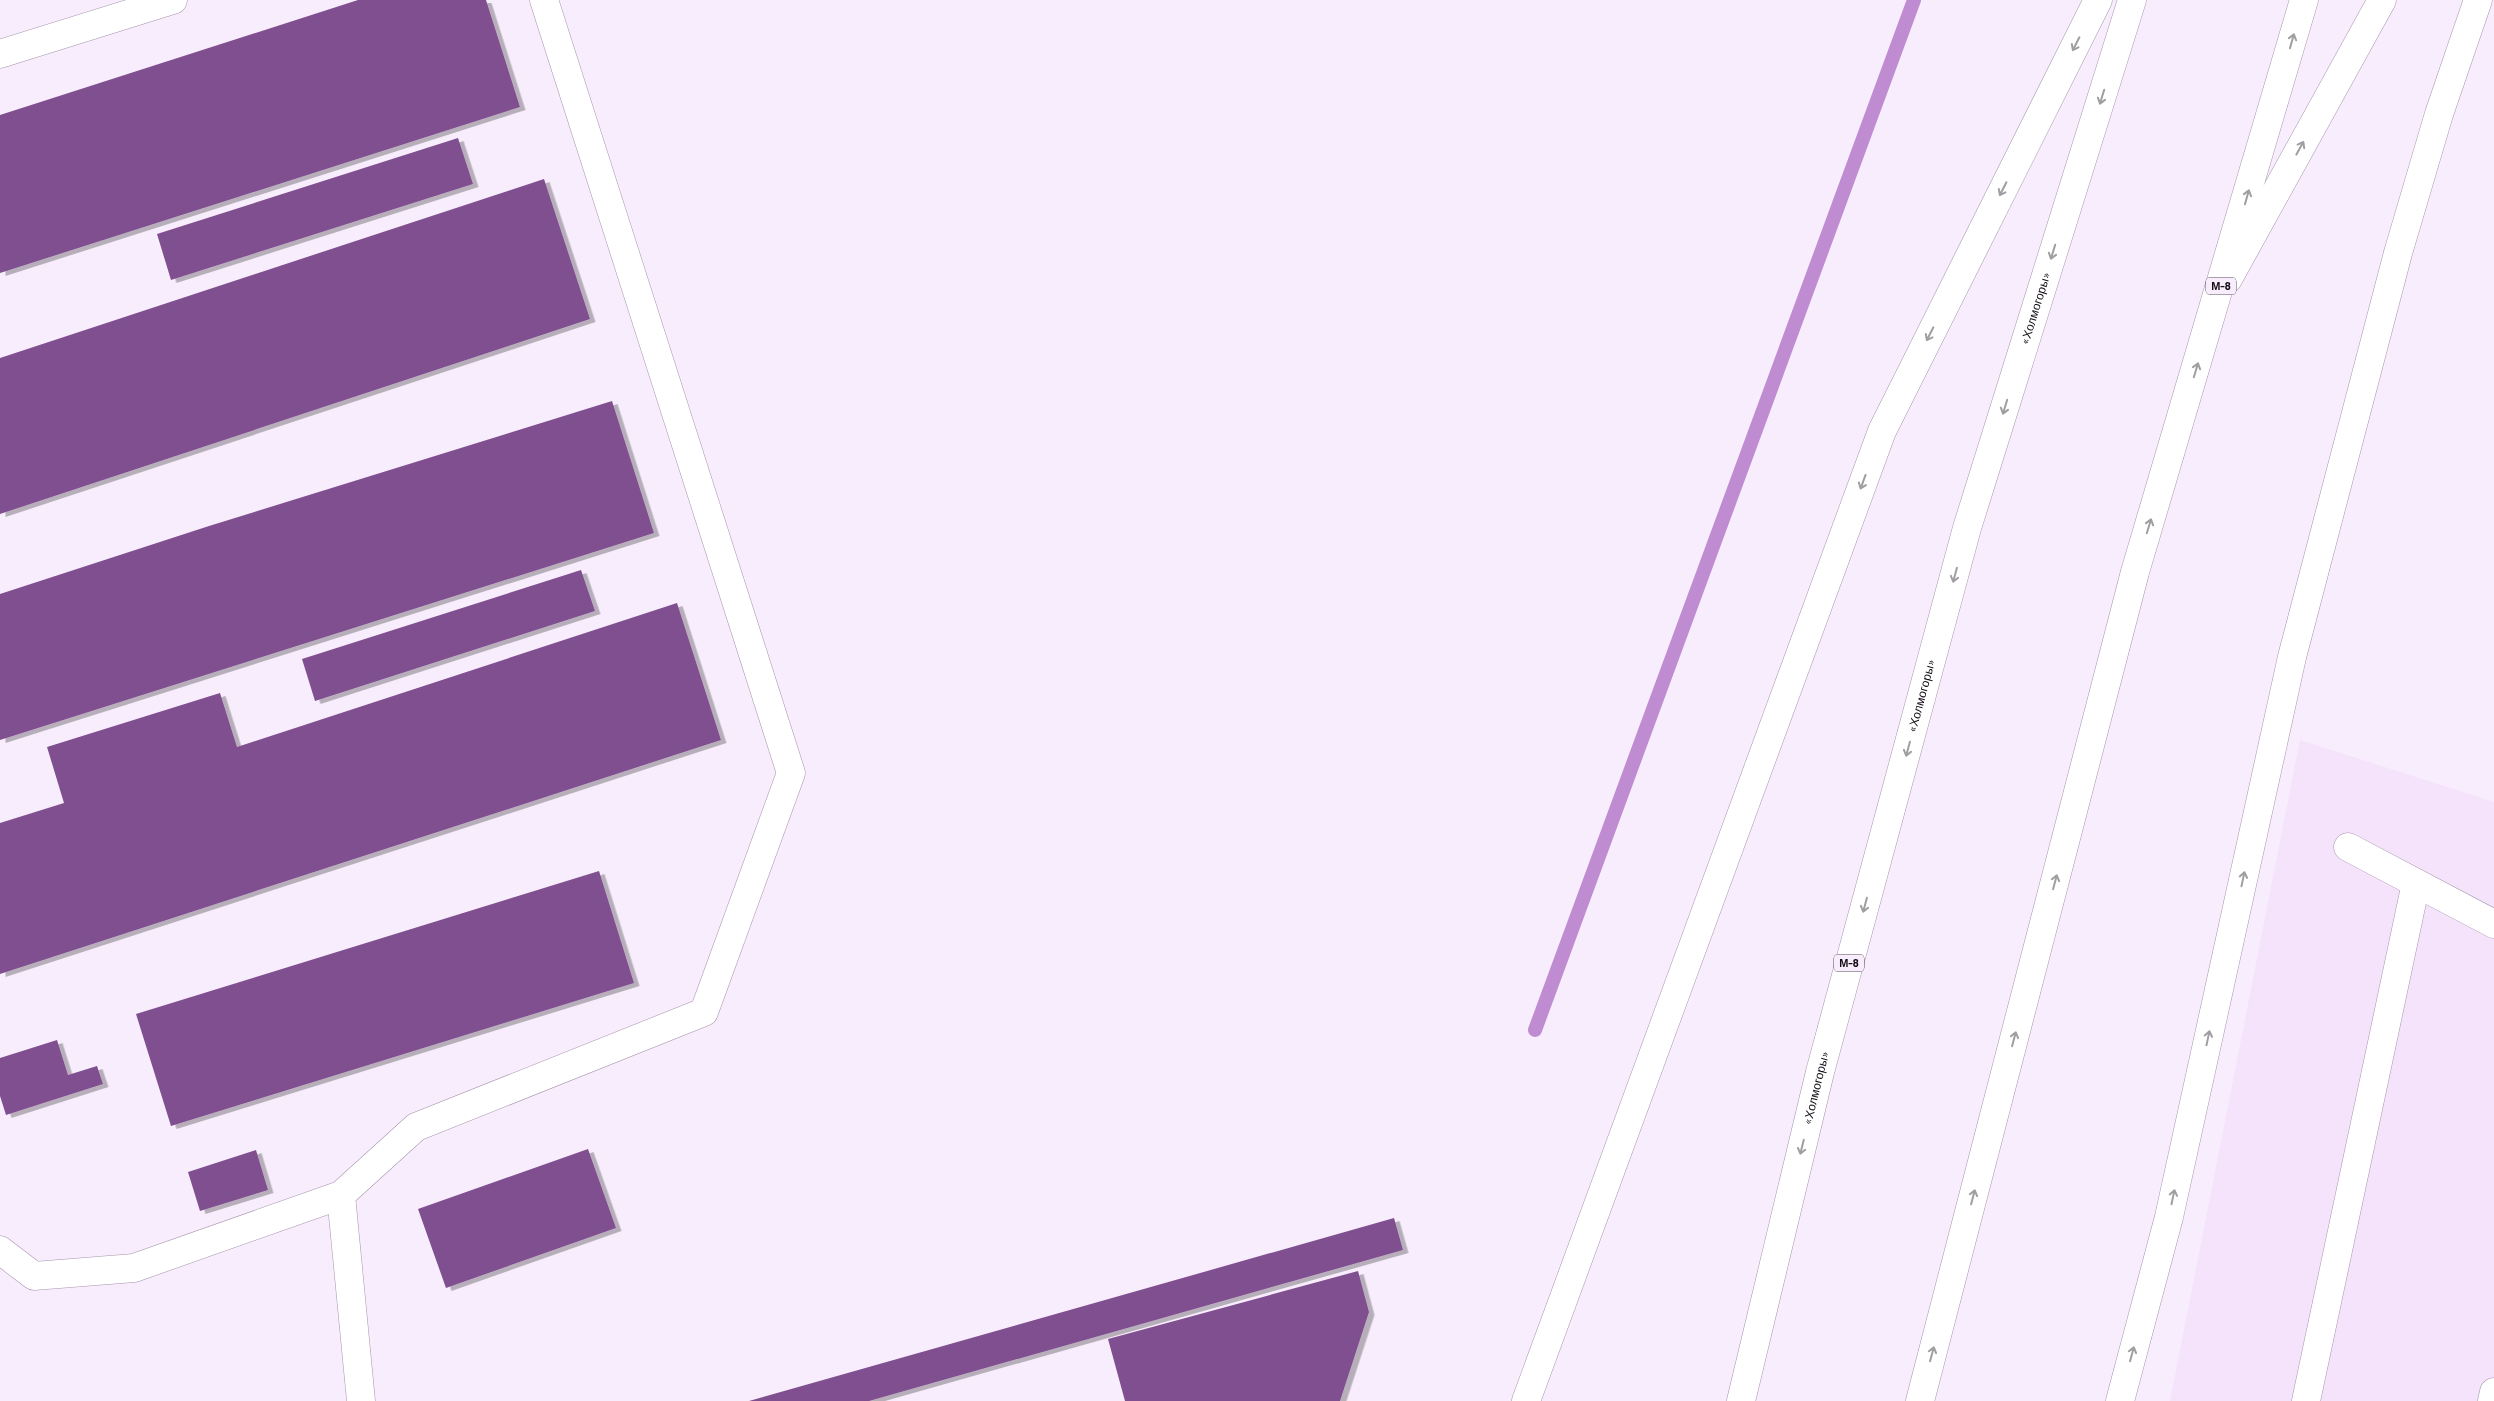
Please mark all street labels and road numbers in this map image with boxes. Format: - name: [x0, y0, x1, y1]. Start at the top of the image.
- street label: «Холмогоры»: [2017, 270, 2053, 346]
- road number: М-8: [2206, 278, 2236, 294]
- street label: «Холмогоры»: [1904, 657, 1937, 734]
- road number: М-8: [1834, 954, 1864, 971]
- street label: «Холмогоры»: [1800, 1049, 1831, 1126]

